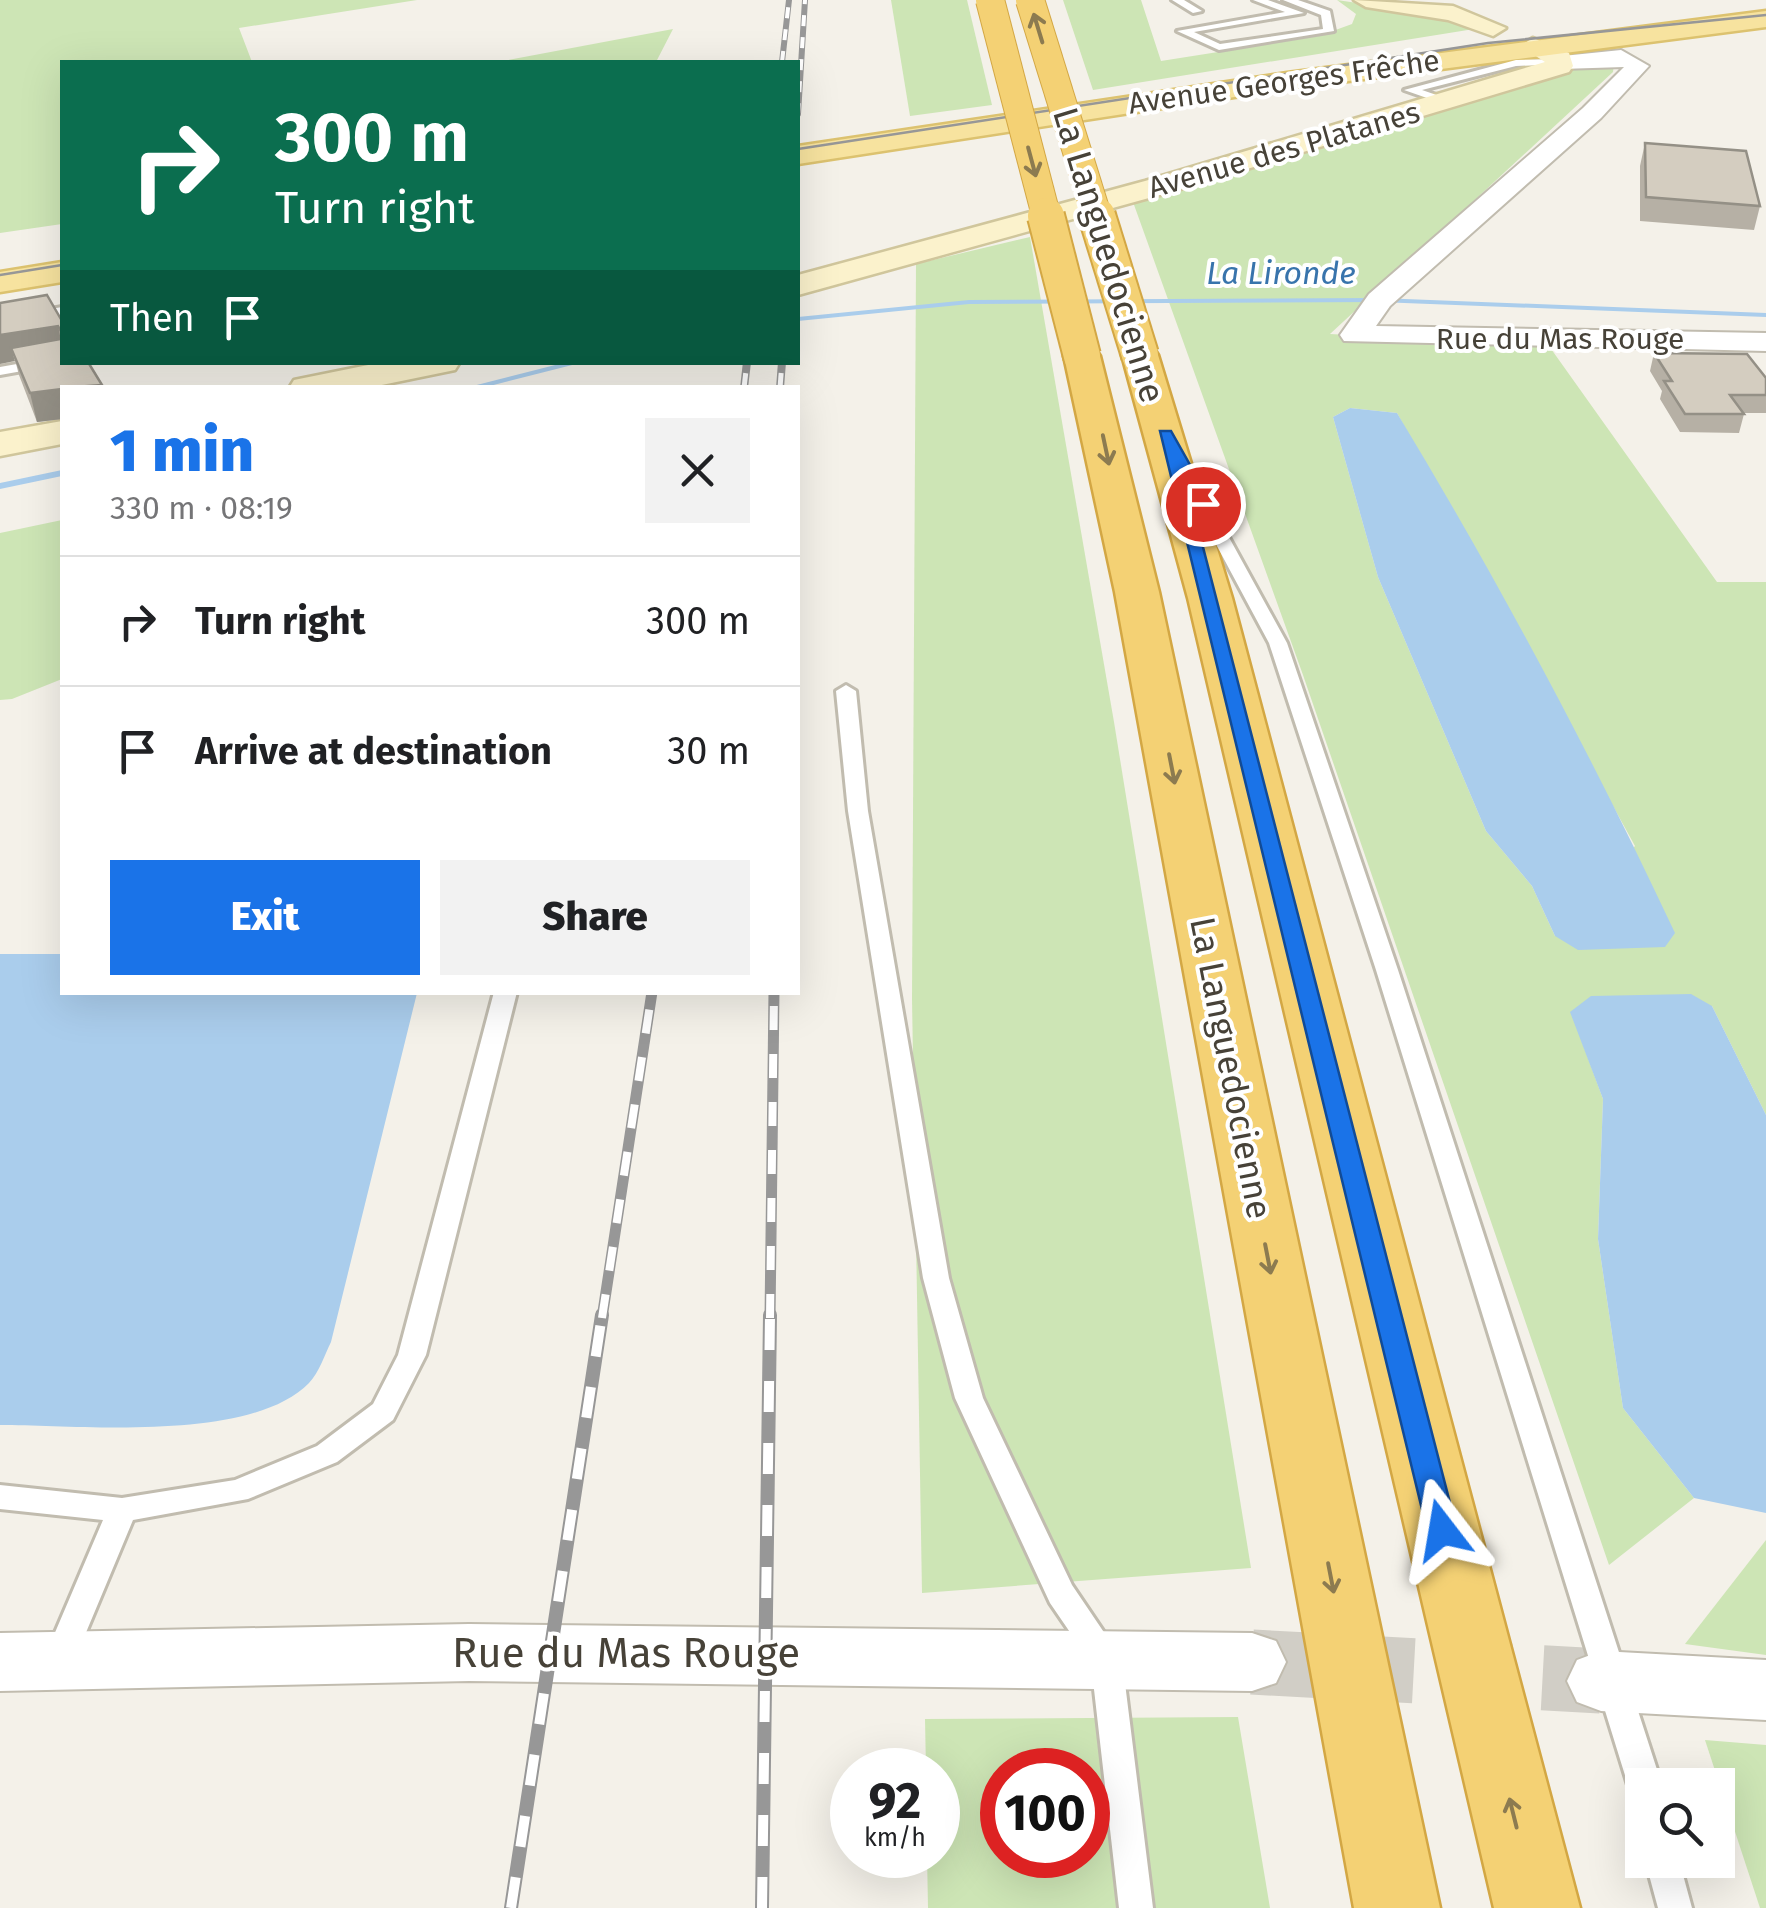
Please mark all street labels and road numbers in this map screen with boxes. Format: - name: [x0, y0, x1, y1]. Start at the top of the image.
- street label: Avenue Georges Frêche: [1126, 42, 1442, 122]
- street label: Avenue des Platanes: [1144, 94, 1424, 206]
- street label: La Languedocienne: [1044, 102, 1174, 408]
- street label: Rue du Mas Rouge: [1436, 321, 1684, 357]
- street label: La Languedocienne: [1181, 914, 1281, 1222]
- street label: Rue du Mas Rouge: [452, 1628, 800, 1678]

